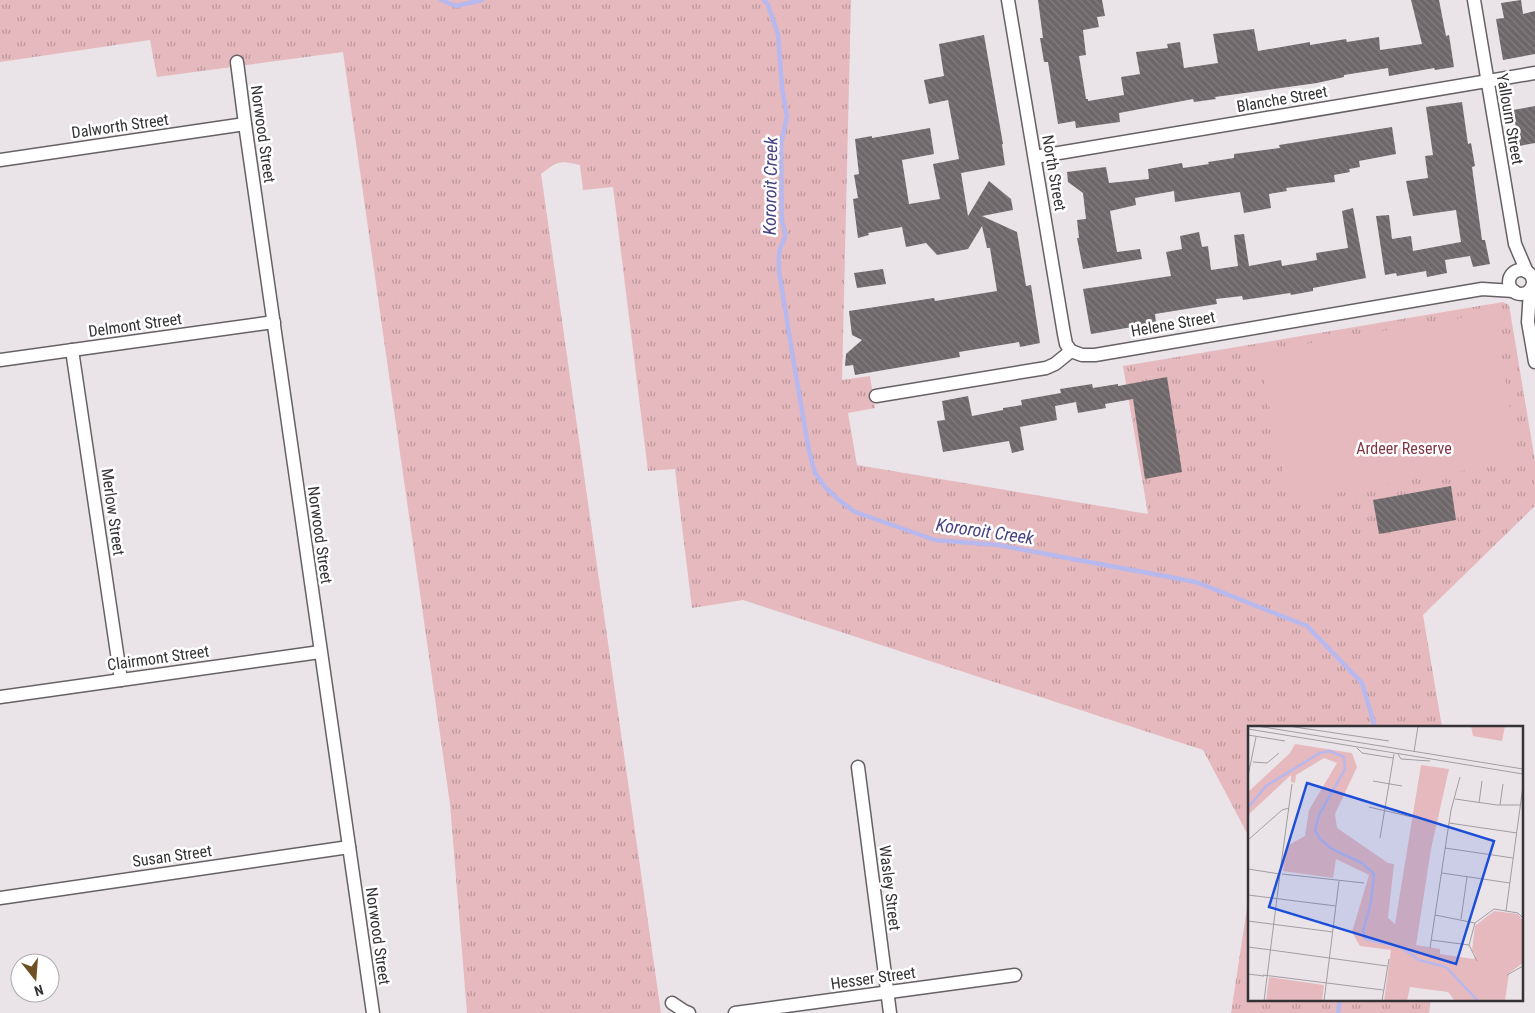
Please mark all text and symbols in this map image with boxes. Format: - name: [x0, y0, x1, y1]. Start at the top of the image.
- street label: Yallourn Street: [1493, 72, 1527, 166]
- street label: Blanche Street: [1235, 82, 1329, 116]
- street label: Norwood Street: [247, 84, 279, 184]
- street label: Dalworth Street: [70, 110, 170, 142]
- street label: North Street: [1038, 134, 1070, 213]
- water label: Kororoit Creek: [759, 135, 781, 235]
- street label: Helene Street: [1129, 307, 1217, 341]
- street label: Delmont Street: [87, 309, 183, 341]
- park label: Ardeer Reserve: [1356, 439, 1452, 458]
- street label: Merlow Street: [97, 467, 129, 557]
- street label: Norwood Street: [304, 485, 336, 585]
- water label: Kororoit Creek: [935, 514, 1036, 548]
- street label: Clairmont Street: [106, 641, 210, 675]
- inset map: [1248, 726, 1522, 1000]
- street label: Susan Street: [131, 841, 213, 871]
- street label: Wasley Street: [875, 844, 905, 932]
- street label: Norwood Street: [362, 886, 394, 986]
- north arrow: [10, 953, 60, 1003]
- street label: Hesser Street: [829, 963, 917, 993]
- text: N: [32, 982, 45, 999]

